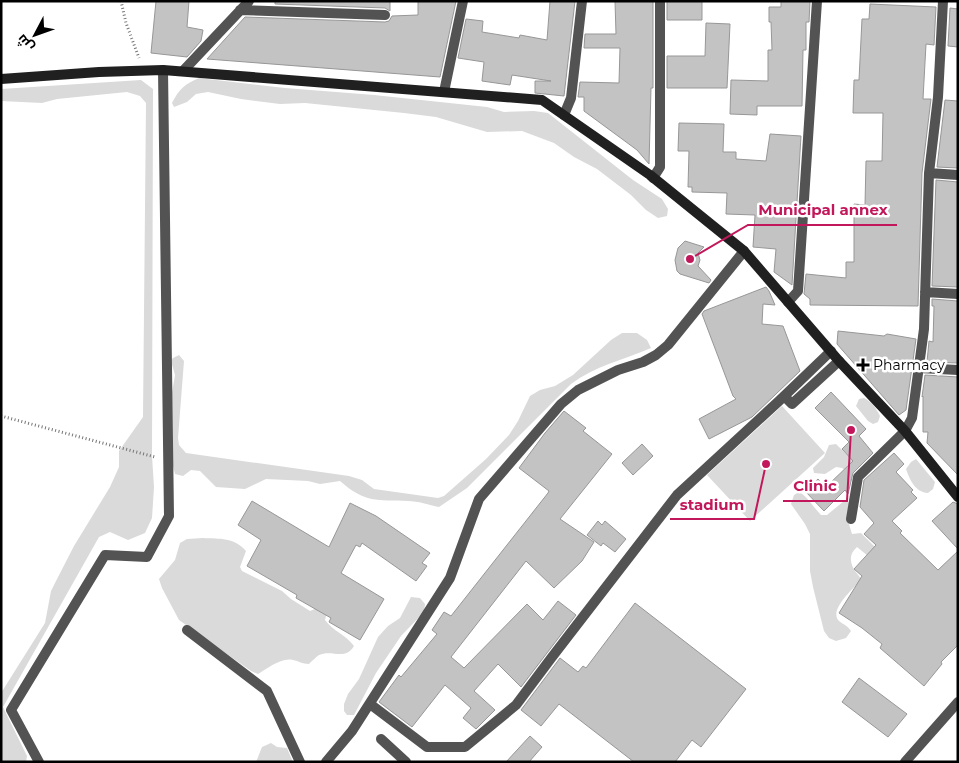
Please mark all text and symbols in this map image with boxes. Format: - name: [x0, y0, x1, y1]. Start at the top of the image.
- north arrow: [10, 10, 60, 60]
- text: ش: [12, 31, 38, 56]
- callout: Municipal annex: [748, 195, 897, 225]
- text: Municipal annex: [758, 200, 888, 219]
- place label: Pharmacy: [873, 356, 945, 374]
- marker: Pharmacy: [857, 359, 869, 371]
- callout: Clinic: [783, 471, 847, 501]
- text: Clinic: [793, 476, 837, 495]
- callout: stadium: [670, 489, 754, 519]
- text: stadium: [680, 495, 744, 514]

